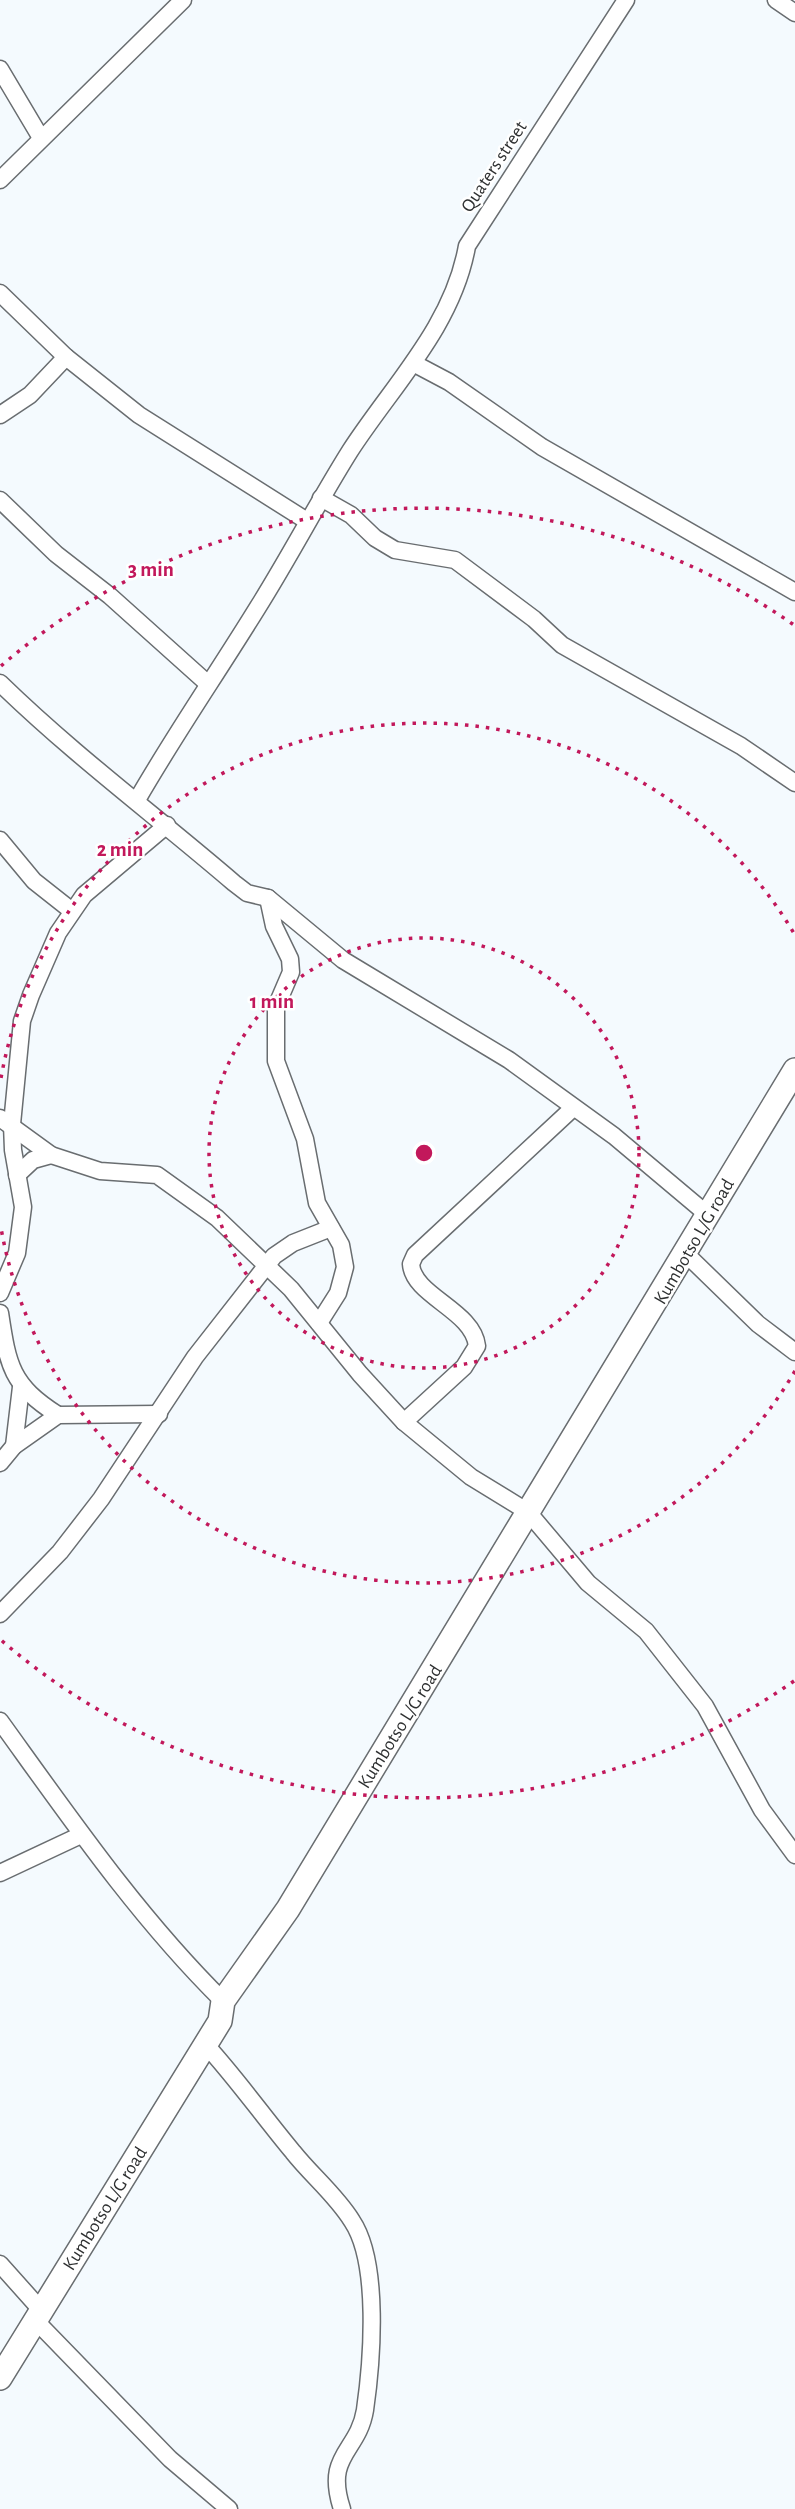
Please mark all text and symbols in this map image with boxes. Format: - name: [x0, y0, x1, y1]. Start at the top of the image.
- street label: Quaters street: [458, 118, 531, 216]
- text: 3 min: [128, 559, 174, 580]
- text: 2 min: [97, 839, 143, 860]
- text: 1 min: [250, 991, 294, 1012]
- centre of rings: [412, 1141, 436, 1165]
- street label: Kumbotso L/G road: [651, 1176, 738, 1308]
- street label: Kumbotso L/G road: [355, 1662, 446, 1792]
- street label: Kumbotso L/G road: [60, 2144, 151, 2274]

